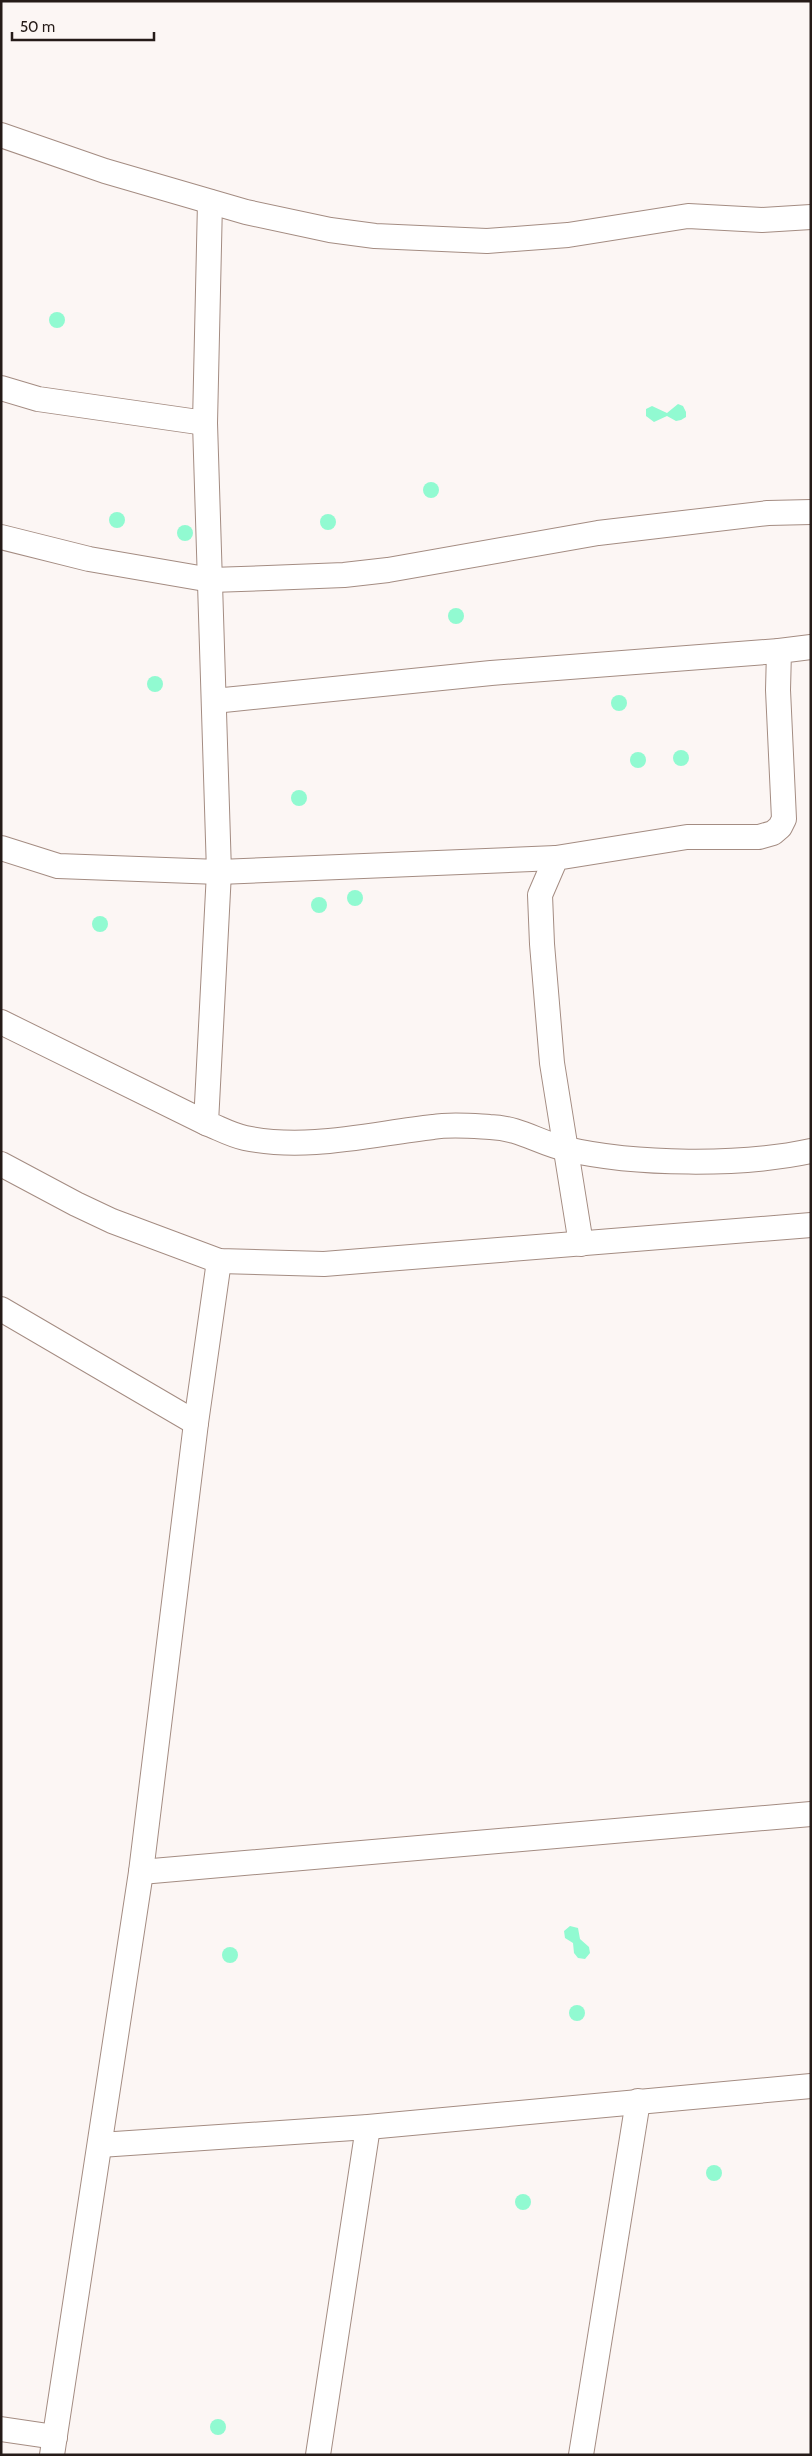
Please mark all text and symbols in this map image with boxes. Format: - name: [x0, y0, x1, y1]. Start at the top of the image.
- scale bar: [12, 10, 155, 42]
- text: 50 m: [20, 18, 55, 36]

